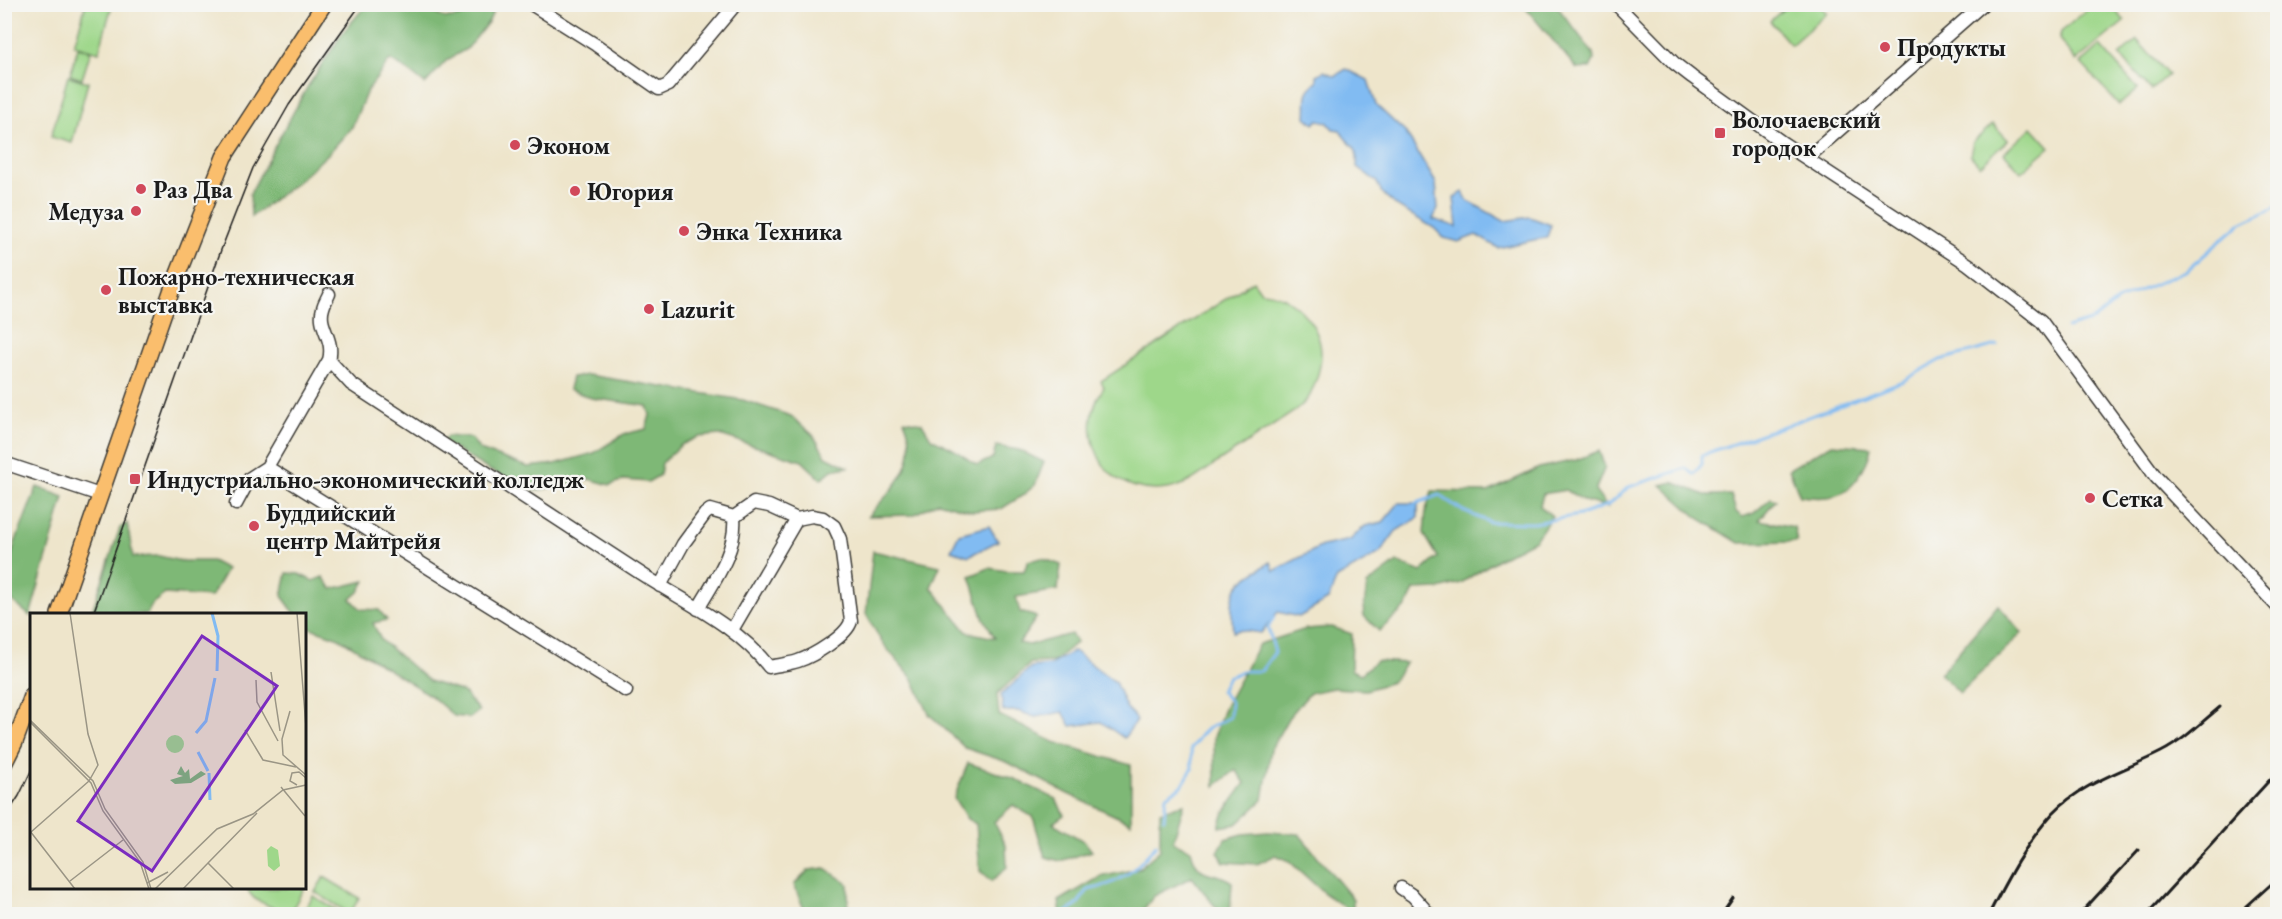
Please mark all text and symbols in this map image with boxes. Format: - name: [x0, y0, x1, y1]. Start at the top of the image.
- place label: Продукты: [1897, 32, 2006, 64]
- marker: Продукты: [1878, 40, 1892, 54]
- place label: Волочаевский городок: [1732, 104, 1881, 163]
- marker: Волочаевский городок: [1713, 126, 1727, 140]
- place label: Эконом: [527, 130, 610, 161]
- marker: Эконом: [508, 138, 522, 152]
- place label: Раз Два: [153, 174, 233, 205]
- place label: Югория: [587, 176, 674, 207]
- marker: Раз Два: [134, 182, 148, 196]
- marker: Югория: [568, 184, 582, 198]
- place label: Медуза: [48, 196, 124, 228]
- marker: Медуза: [129, 204, 143, 218]
- place label: Энка Техника: [696, 216, 843, 247]
- marker: Энка Техника: [677, 224, 691, 238]
- place label: Пожарно-техническая выставка: [118, 261, 355, 320]
- marker: Пожарно-техническая выставка: [99, 283, 113, 297]
- place label: Lazurit: [661, 294, 735, 325]
- marker: Lazurit: [642, 302, 656, 316]
- place label: Индустриально-экономический колледж: [147, 464, 585, 496]
- marker: Индустриально-экономический колледж: [128, 472, 142, 486]
- place label: Сетка: [2102, 483, 2164, 514]
- marker: Сетка: [2083, 491, 2097, 505]
- place label: Буддийский центр Майтрейя: [266, 497, 441, 556]
- marker: Буддийский центр Майтрейя: [247, 519, 261, 533]
- inset map: [30, 613, 306, 889]

